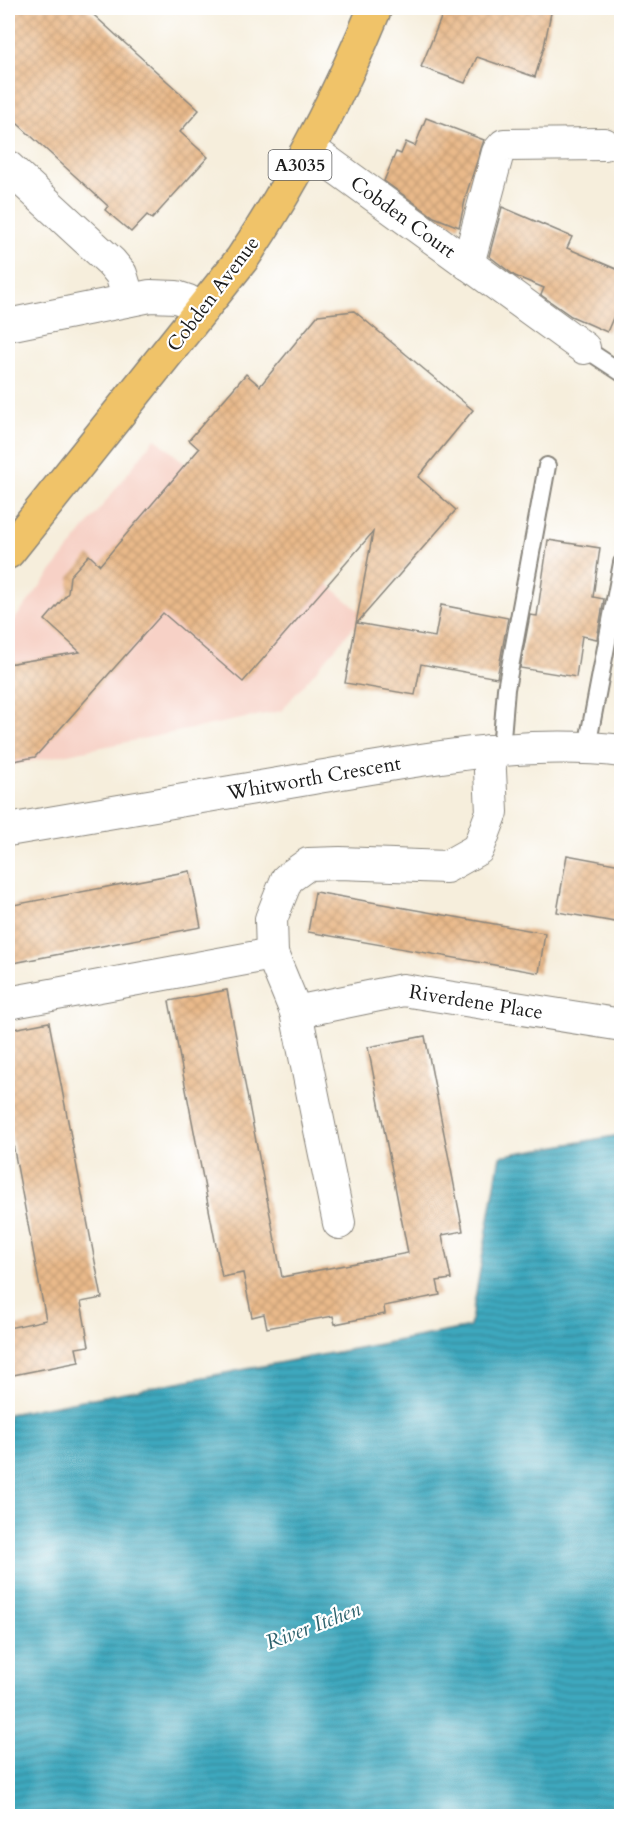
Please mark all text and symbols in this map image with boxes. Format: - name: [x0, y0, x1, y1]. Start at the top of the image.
- road number: A3035: [268, 150, 332, 180]
- street label: Cobden Court: [345, 170, 462, 265]
- street label: Cobden Avenue: [161, 231, 265, 357]
- street label: Whitworth Crescent: [224, 749, 404, 807]
- street label: Riverdene Place: [407, 978, 545, 1026]
- water label: River Itchen: [261, 1594, 365, 1657]

